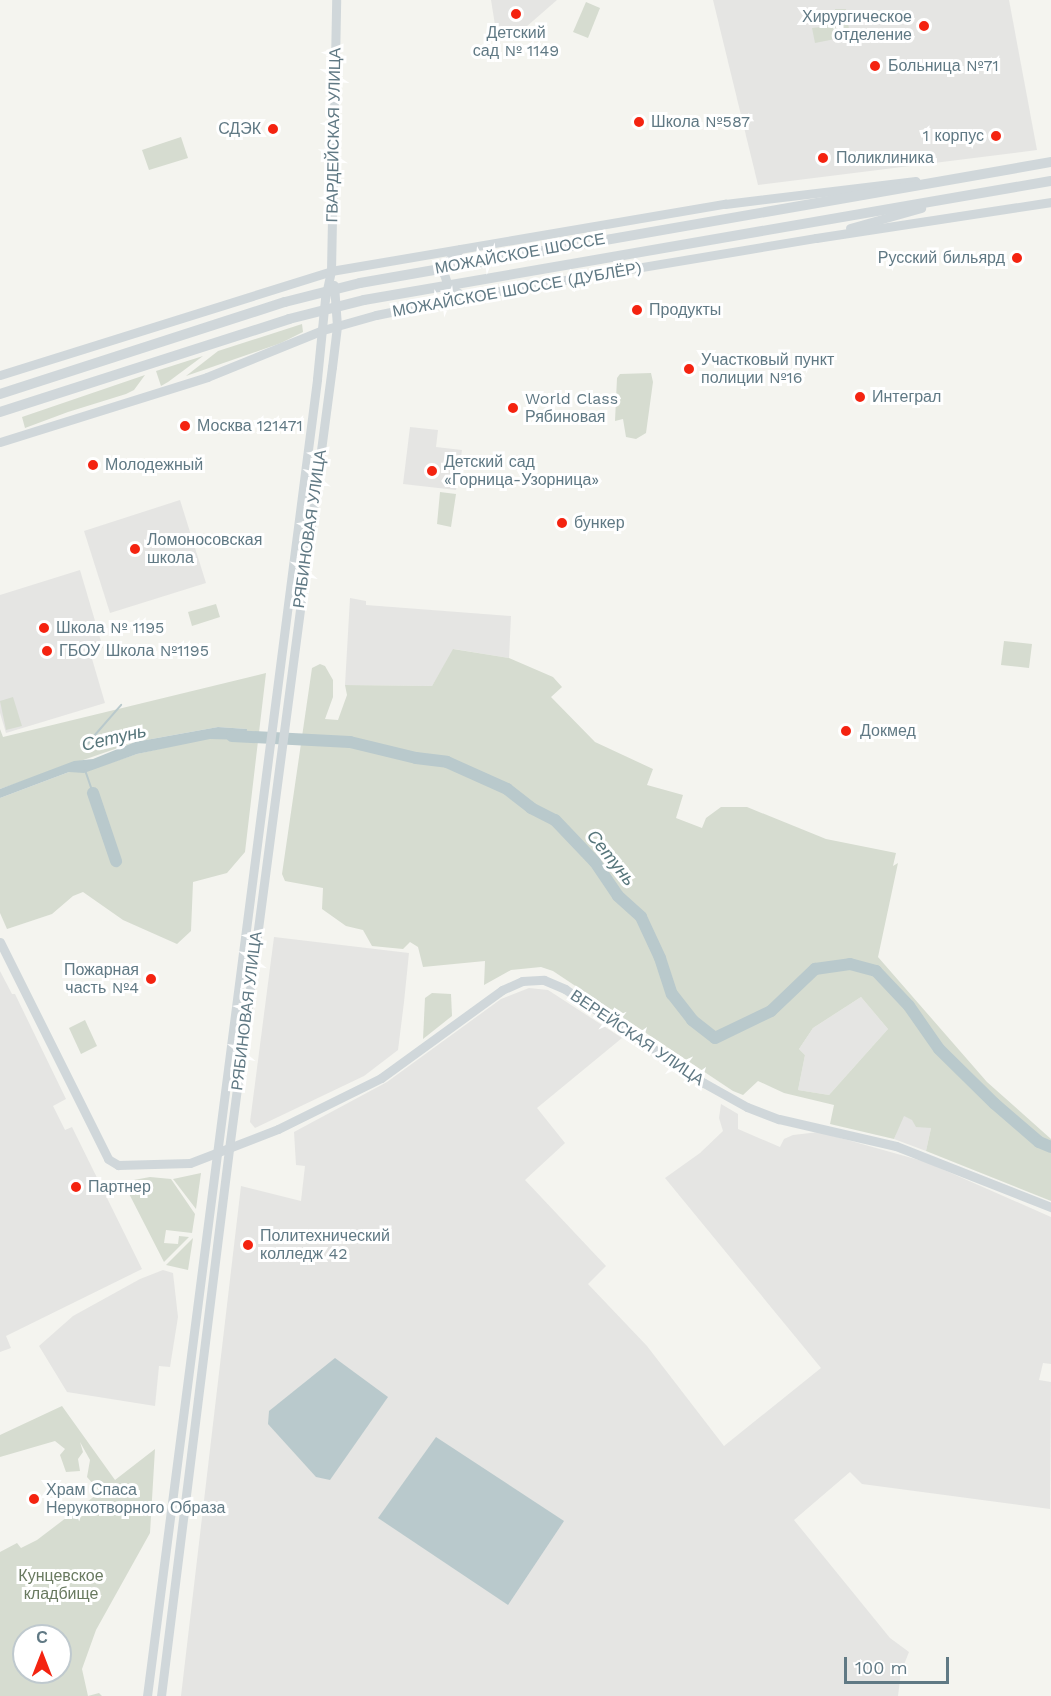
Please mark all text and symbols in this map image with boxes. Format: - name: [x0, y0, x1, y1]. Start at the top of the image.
- marker: Детский сад № 1149: [509, 7, 523, 21]
- place label: Хирургическое отделение: [802, 7, 912, 45]
- marker: Хирургическое отделение: [917, 19, 931, 33]
- place label: Детский сад № 1149: [473, 23, 559, 61]
- street label: ГВАРДЕЙСКАЯ УЛИЦА: [323, 47, 345, 223]
- place label: Больница №71: [888, 56, 999, 76]
- marker: Больница №71: [866, 57, 884, 75]
- place label: Школа №587: [651, 112, 750, 132]
- marker: Школа №587: [632, 115, 646, 129]
- place label: СДЭК: [218, 119, 261, 139]
- marker: СДЭК: [266, 122, 280, 136]
- place label: 1 корпус: [923, 126, 984, 146]
- marker: 1 корпус: [989, 129, 1003, 143]
- place label: Поликлиника: [836, 148, 934, 168]
- marker: Поликлиника: [814, 149, 832, 167]
- street label: МОЖАЙСКОЕ ШОССЕ: [433, 230, 607, 278]
- place label: Русский бильярд: [878, 248, 1005, 268]
- marker: Русский бильярд: [1010, 251, 1024, 265]
- street label: МОЖАЙСКОЕ ШОССЕ (ДУБЛЁР): [391, 259, 643, 321]
- place label: Продукты: [649, 300, 721, 320]
- marker: Продукты: [630, 303, 644, 317]
- place label: Участковый пункт полиции №16: [701, 350, 834, 388]
- marker: Участковый пункт полиции №16: [682, 362, 696, 376]
- place label: Интеграл: [872, 387, 941, 407]
- place label: World Class Рябиновая: [525, 389, 618, 427]
- marker: Интеграл: [853, 390, 867, 404]
- marker: World Class Рябиновая: [506, 401, 520, 415]
- place label: Москва 121471: [197, 416, 303, 436]
- marker: Москва 121471: [178, 419, 192, 433]
- street label: РЯБИНОВАЯ УЛИЦА: [289, 449, 331, 609]
- place label: Детский сад «Горница-Узорница»: [444, 452, 599, 490]
- place label: Молодежный: [105, 455, 203, 475]
- marker: Молодежный: [86, 458, 100, 472]
- marker: Детский сад «Горница-Узорница»: [425, 464, 439, 478]
- place label: бункер: [574, 513, 625, 533]
- marker: бункер: [555, 516, 569, 530]
- place label: Ломоносовская школа: [147, 530, 262, 568]
- marker: Ломоносовская школа: [128, 542, 142, 556]
- place label: Школа № 1195: [56, 618, 165, 638]
- marker: Школа № 1195: [37, 621, 51, 635]
- place label: ГБОУ Школа №1195: [59, 641, 209, 661]
- marker: ГБОУ Школа №1195: [40, 644, 54, 658]
- water label: Сетунь: [80, 720, 148, 756]
- place label: Докмед: [860, 721, 916, 741]
- marker: Докмед: [837, 722, 855, 740]
- water label: Сетунь: [582, 826, 640, 890]
- street label: РЯБИНОВАЯ УЛИЦА: [228, 931, 266, 1091]
- place label: Пожарная часть №4: [64, 960, 139, 998]
- marker: Пожарная часть №4: [144, 972, 158, 986]
- street label: ВЕРЕЙСКАЯ УЛИЦА: [567, 986, 707, 1090]
- place label: Партнер: [88, 1177, 151, 1197]
- marker: Партнер: [69, 1180, 83, 1194]
- place label: Политехнический колледж 42: [260, 1226, 390, 1264]
- marker: Политехнический колледж 42: [241, 1238, 255, 1252]
- place label: Храм Спаса Нерукотворного Образа: [46, 1480, 225, 1518]
- marker: Храм Спаса Нерукотворного Образа: [27, 1492, 41, 1506]
- park label: Кунцевское кладбище: [18, 1566, 104, 1604]
- north arrow: [12, 1624, 72, 1684]
- text: С: [36, 1628, 48, 1647]
- scale bar: [847, 1645, 952, 1683]
- text: 100 m: [855, 1657, 908, 1678]

